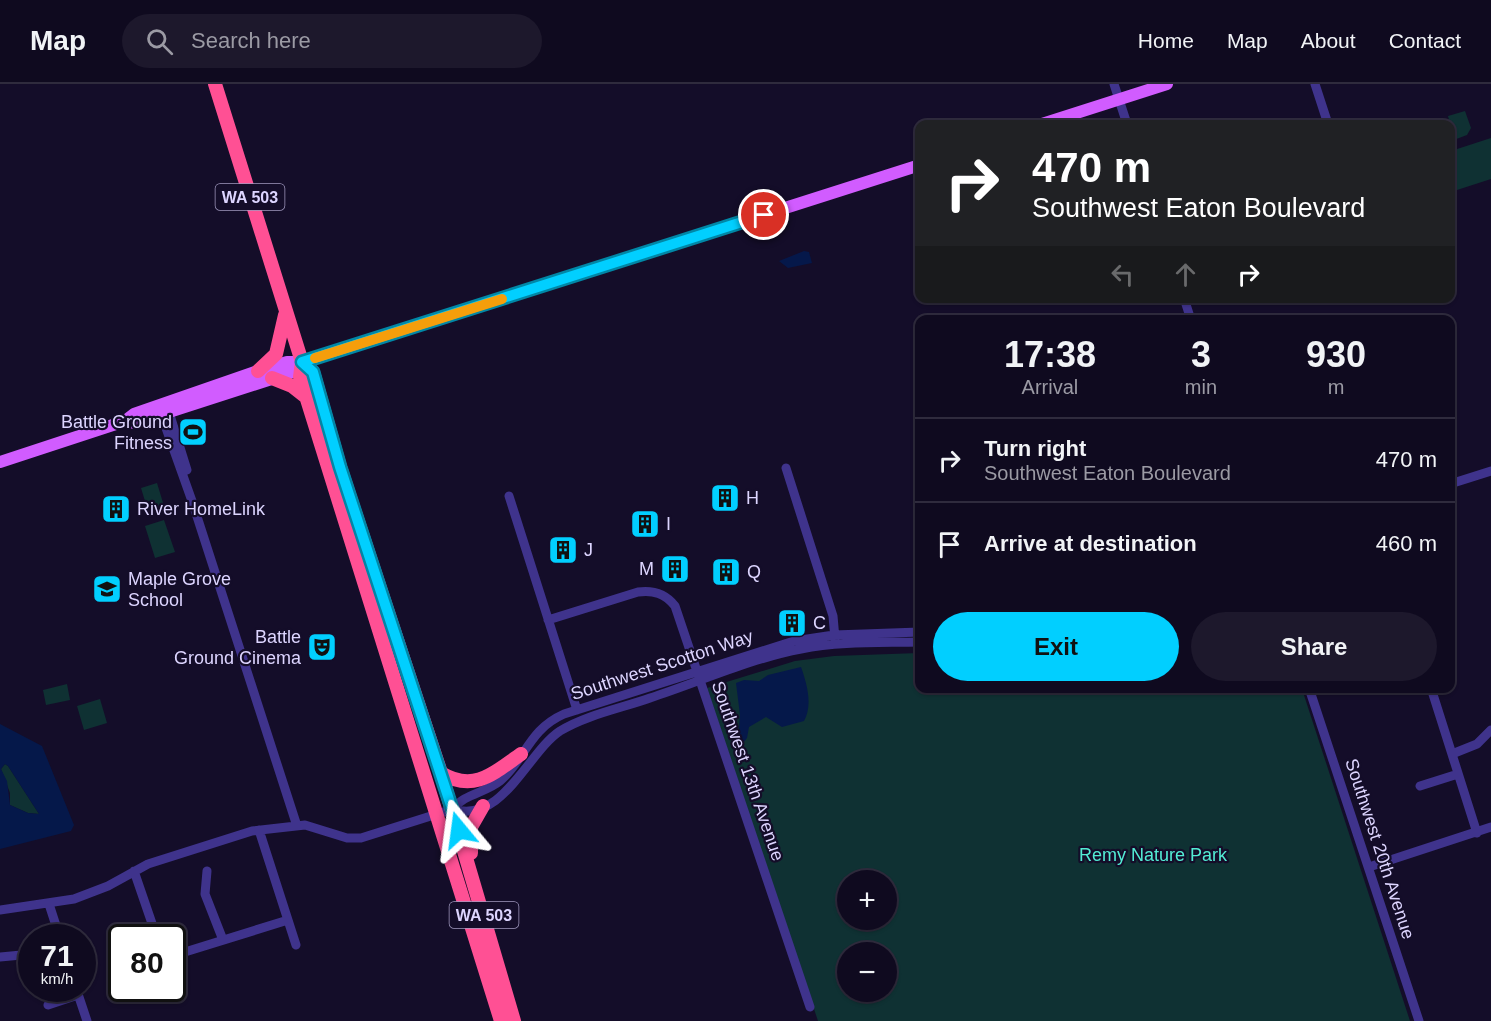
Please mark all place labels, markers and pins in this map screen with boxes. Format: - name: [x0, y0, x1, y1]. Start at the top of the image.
- pin: [738, 189, 789, 240]
- place label: Battle Ground Fitness: [61, 412, 172, 453]
- sports icon: Battle Ground Fitness: [177, 416, 209, 448]
- building icon: H: [709, 482, 741, 514]
- place label: H: [746, 488, 759, 508]
- building icon: River HomeLink: [100, 493, 132, 525]
- place label: River HomeLink: [137, 499, 266, 519]
- building icon: I: [629, 508, 661, 540]
- place label: I: [666, 514, 671, 534]
- building icon: J: [547, 534, 579, 566]
- place label: J: [584, 540, 593, 560]
- building icon: M: [659, 553, 691, 585]
- building icon: Q: [710, 556, 742, 588]
- place label: M: [639, 559, 654, 579]
- place label: Q: [747, 562, 761, 582]
- place label: Maple Grove School: [128, 569, 231, 610]
- school or university icon: Maple Grove School: [91, 573, 123, 605]
- building icon: C: [776, 607, 808, 639]
- place label: C: [813, 613, 826, 633]
- place label: Battle Ground Cinema: [174, 627, 302, 668]
- theatre icon: Battle Ground Cinema: [306, 631, 338, 663]

